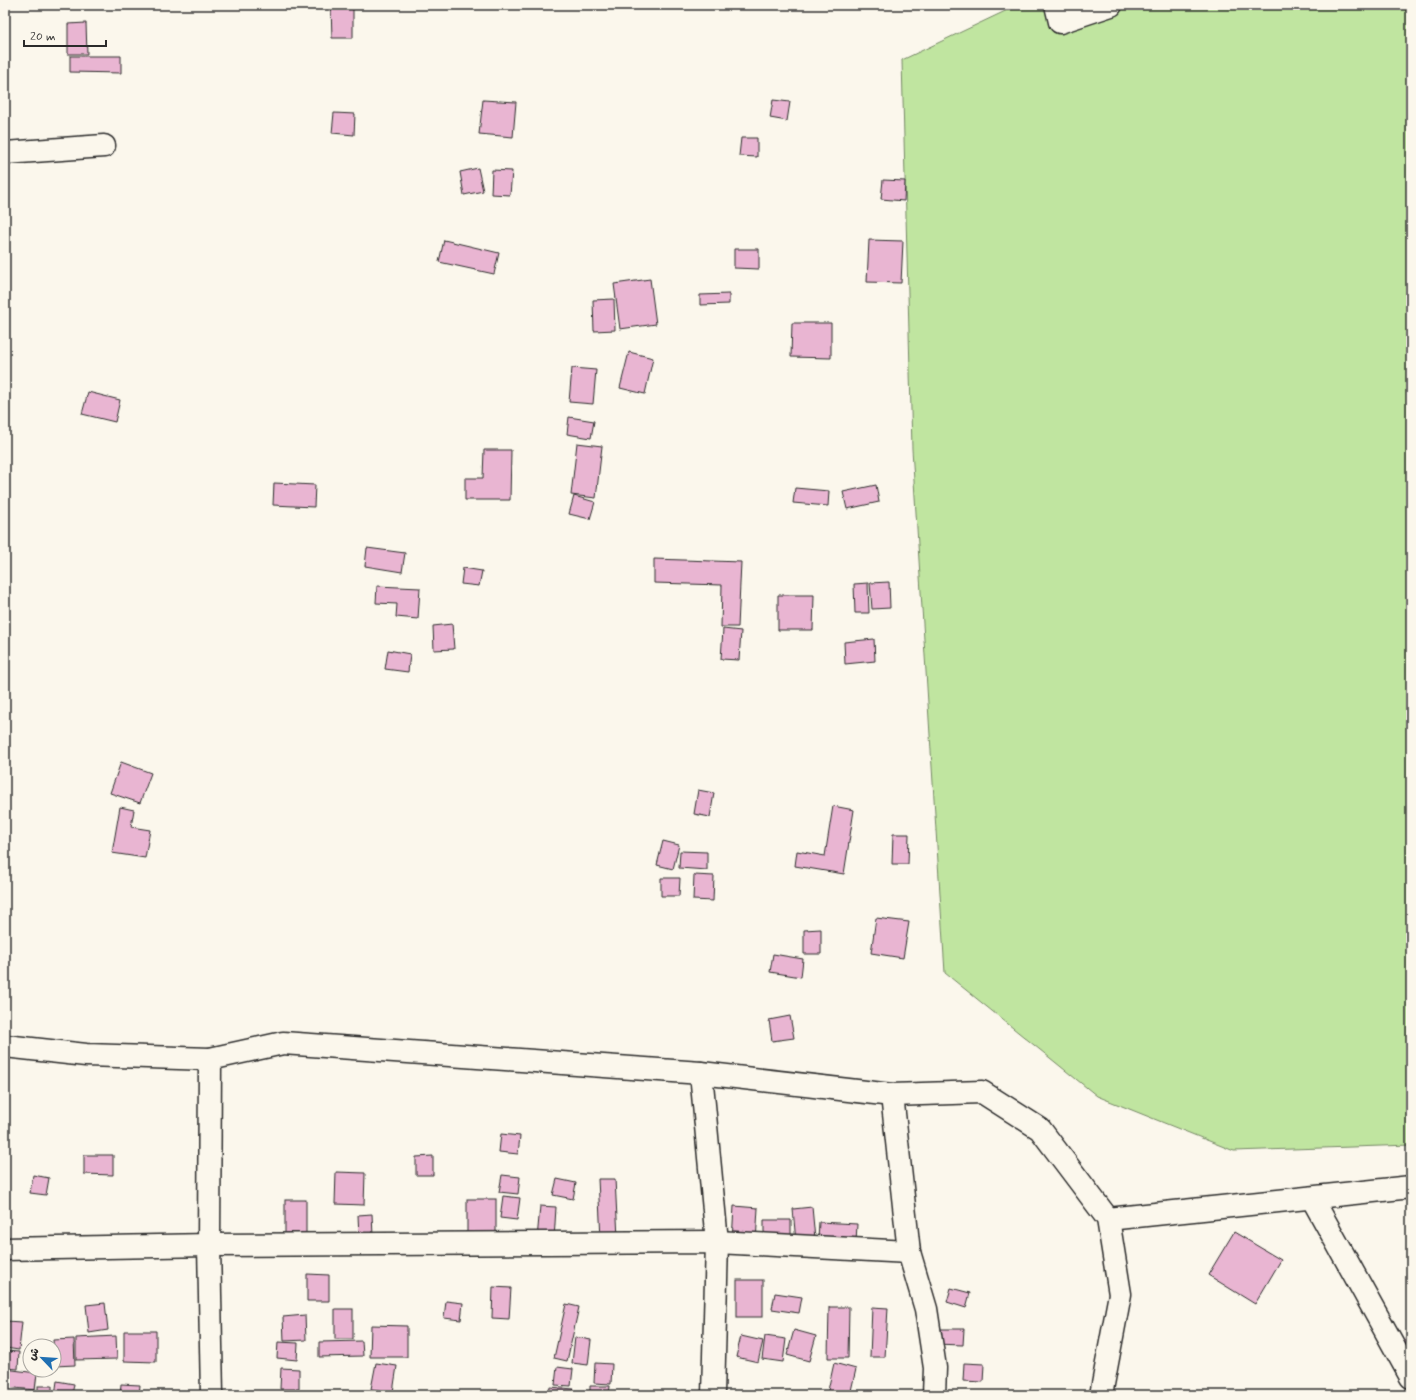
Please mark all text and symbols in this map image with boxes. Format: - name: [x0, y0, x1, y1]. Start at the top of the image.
- scale bar: [24, 22, 106, 48]
- text: 20 m: [30, 29, 56, 45]
- north arrow: [22, 1338, 62, 1378]
- text: ش: [25, 1346, 43, 1363]

